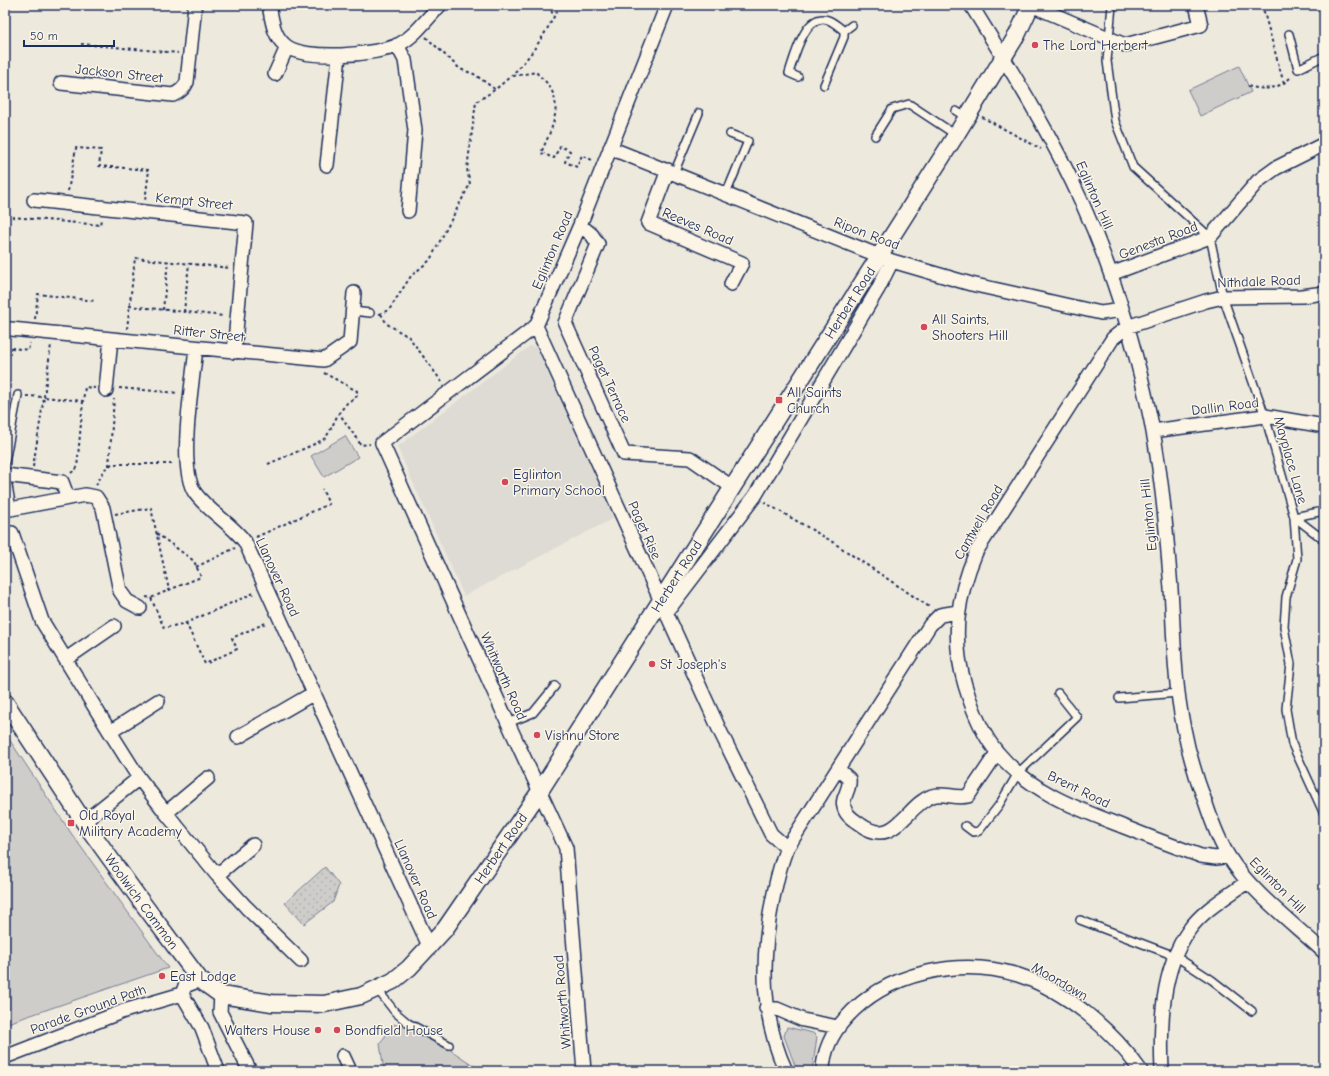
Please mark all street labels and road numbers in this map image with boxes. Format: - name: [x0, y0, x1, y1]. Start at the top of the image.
- street label: Jackson Street: [74, 60, 164, 87]
- street label: Eglinton Hill: [1072, 159, 1117, 232]
- street label: Kempt Street: [155, 189, 234, 214]
- street label: Reeves Road: [660, 204, 736, 249]
- street label: Eglinton Road: [528, 208, 577, 292]
- street label: Ripon Road: [832, 213, 902, 254]
- street label: Genesta Road: [1116, 218, 1200, 263]
- street label: Herbert Road: [821, 264, 879, 342]
- street label: Nithdale Road: [1217, 272, 1301, 291]
- street label: Ritter Street: [173, 321, 246, 346]
- street label: Paget Terrace: [584, 343, 635, 425]
- street label: Dallin Road: [1190, 394, 1260, 419]
- street label: Mayplace Lane: [1270, 414, 1311, 506]
- street label: Eglinton Hill: [1136, 478, 1161, 552]
- street label: Cantwell Road: [950, 482, 1007, 563]
- street label: Paget Rise: [624, 498, 665, 562]
- street label: Llanover Road: [252, 535, 303, 619]
- street label: Herbert Road: [648, 537, 706, 615]
- street label: Whitworth Road: [477, 630, 530, 723]
- street label: Brent Road: [1045, 767, 1113, 812]
- street label: Herbert Road: [471, 810, 531, 887]
- street label: Llanover Road: [390, 837, 441, 922]
- street label: Woolwich Common: [101, 851, 182, 953]
- street label: Eglinton Hill: [1246, 854, 1309, 917]
- street label: Whitworth Road: [550, 954, 575, 1050]
- street label: Moordown: [1028, 958, 1091, 1004]
- street label: Parade Ground Path: [28, 981, 148, 1038]

